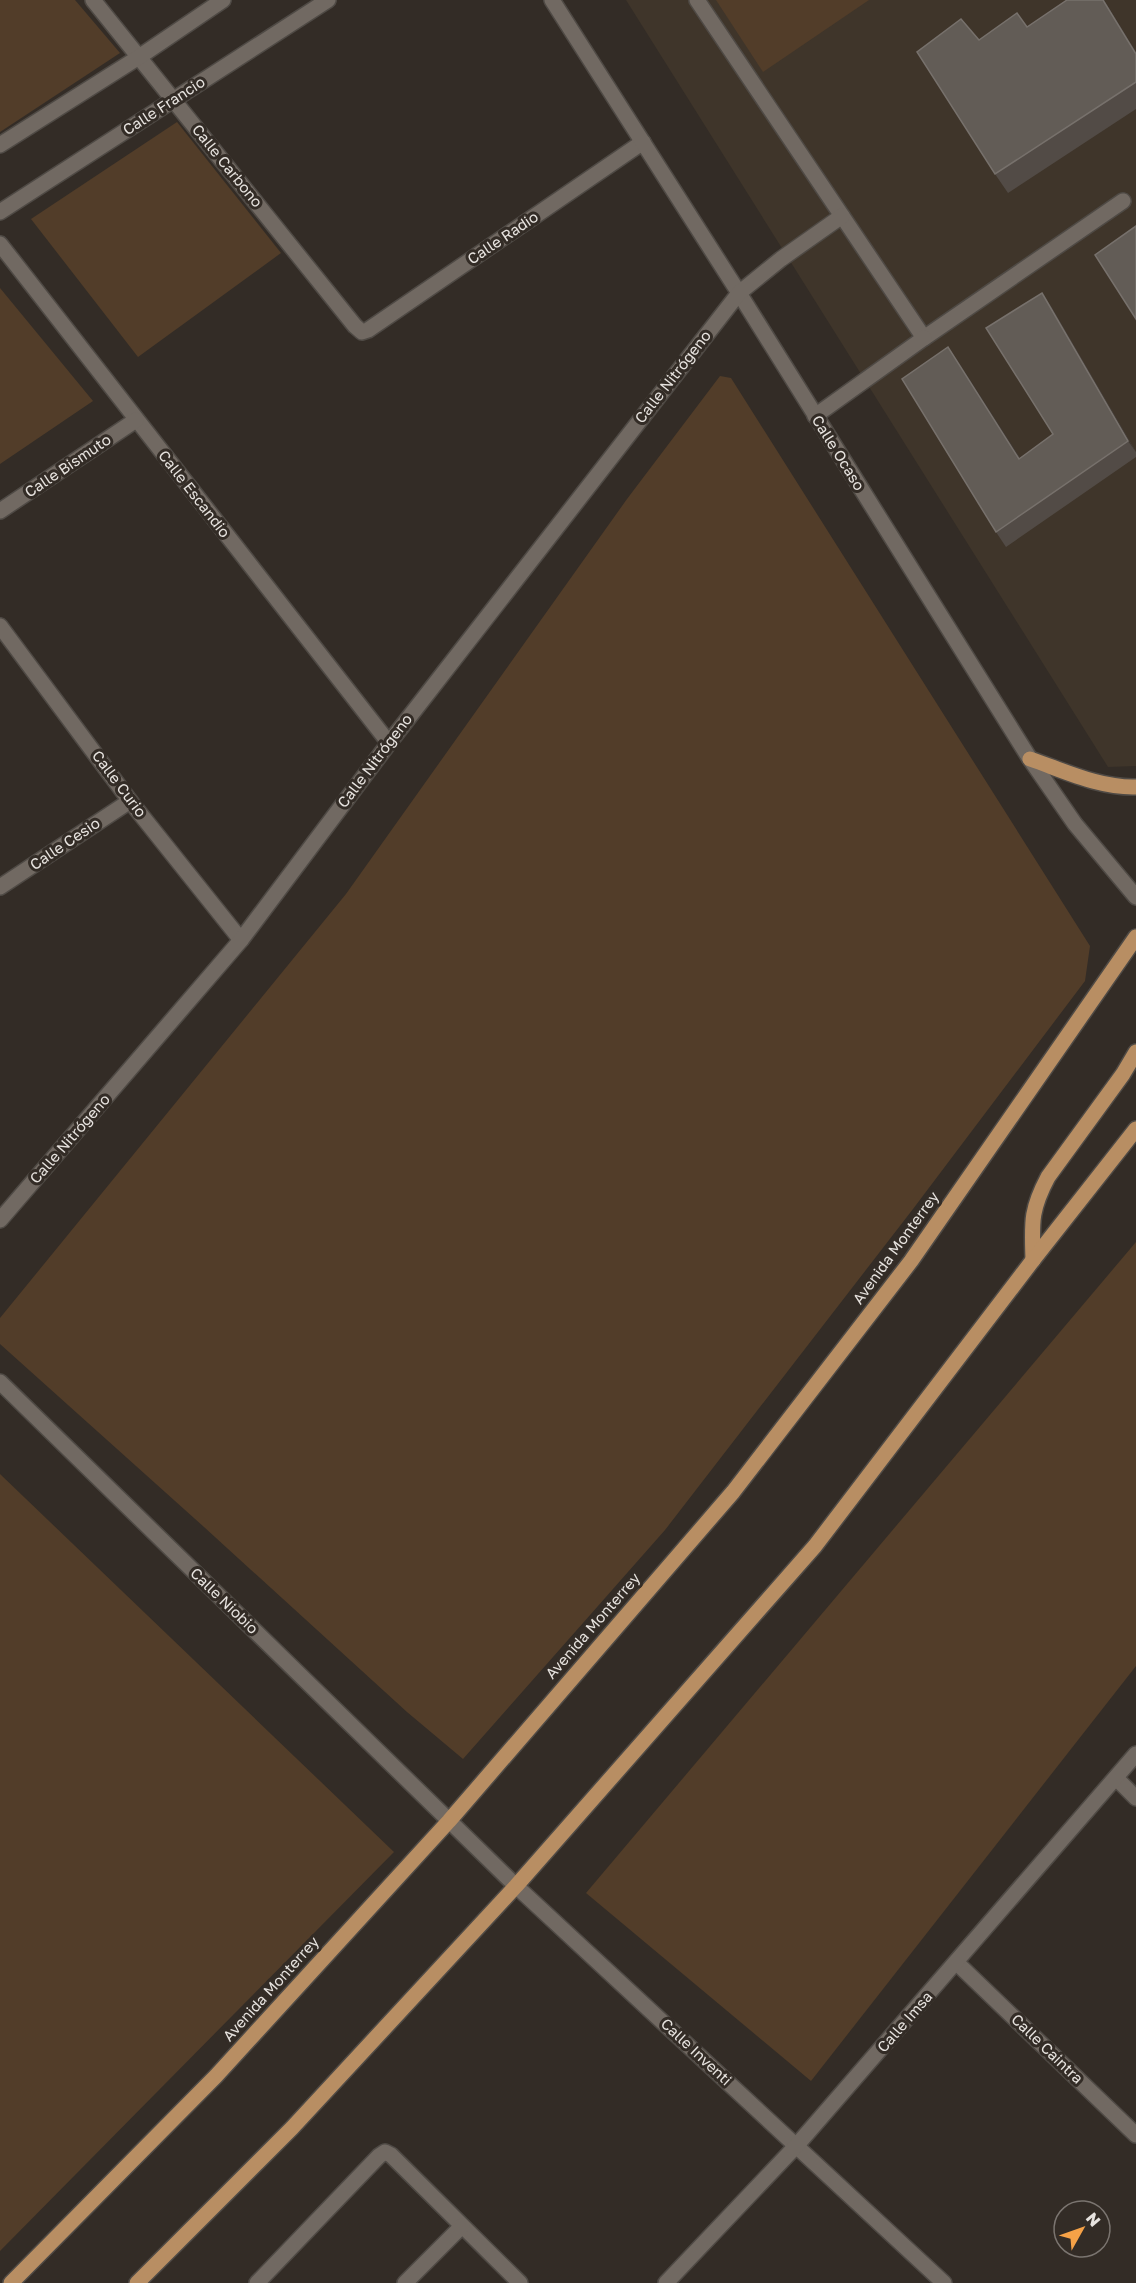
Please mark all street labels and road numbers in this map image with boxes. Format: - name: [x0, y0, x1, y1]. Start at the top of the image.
- street label: Calle Francio: [119, 72, 208, 138]
- street label: Calle Carbono: [189, 120, 267, 210]
- street label: Calle Radio: [464, 207, 541, 267]
- street label: Calle Nitrógeno: [630, 326, 714, 426]
- street label: Calle Ocaso: [809, 412, 869, 493]
- street label: Calle Bismuto: [21, 430, 114, 501]
- street label: Calle Escandio: [155, 446, 234, 541]
- street label: Calle Nitrógeno: [333, 710, 415, 811]
- street label: Calle Curio: [89, 747, 151, 820]
- street label: Calle Cesio: [26, 813, 103, 873]
- street label: Calle Nitrógeno: [25, 1090, 113, 1187]
- street label: Avenida Monterrey: [848, 1187, 942, 1307]
- street label: Calle Niobio: [187, 1564, 262, 1637]
- street label: Avenida Monterrey: [541, 1568, 644, 1682]
- street label: Avenida Monterrey: [219, 1932, 322, 2044]
- street label: Calle Imsa: [873, 1987, 936, 2056]
- street label: Calle Caintra: [1008, 2010, 1087, 2087]
- street label: Calle Inventi: [658, 2014, 736, 2089]

